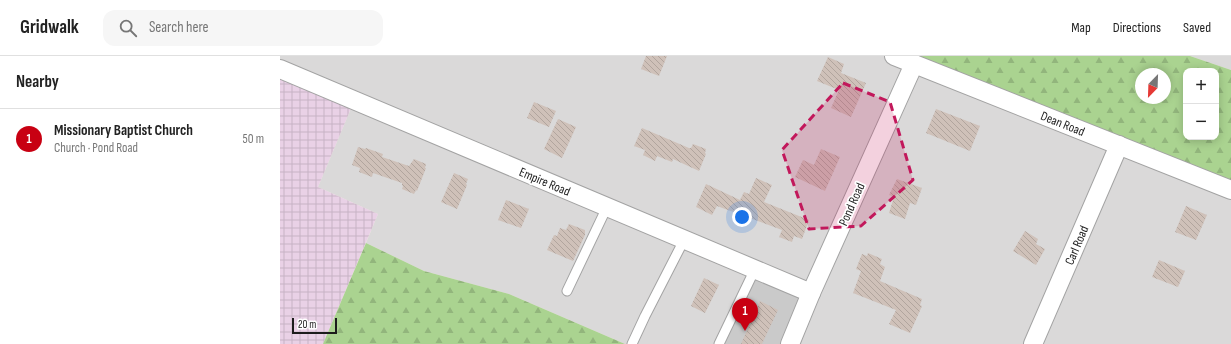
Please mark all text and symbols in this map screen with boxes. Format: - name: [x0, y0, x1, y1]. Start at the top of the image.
- search box: [103, 10, 383, 46]
- text: Gridwalk: [20, 16, 79, 39]
- icon: search: [117, 17, 139, 39]
- text: Search here: [149, 18, 209, 37]
- text: Map: [1071, 19, 1091, 36]
- text: Directions: [1113, 19, 1161, 36]
- text: Saved: [1183, 19, 1211, 36]
- north arrow: [1135, 68, 1171, 104]
- map controls: [1183, 68, 1219, 140]
- button: +: [1183, 68, 1219, 104]
- text: Nearby: [16, 72, 59, 92]
- button: −: [1183, 104, 1219, 140]
- street label: Dean Road: [1038, 108, 1087, 140]
- text: Missionary Baptist Church: [54, 121, 193, 140]
- text: 1: [26, 131, 32, 147]
- text: 50 m: [243, 131, 264, 147]
- text: Church · Pond Road: [54, 140, 138, 156]
- street label: Empire Road: [517, 164, 573, 200]
- street label: Pond Road: [835, 180, 868, 228]
- your location: [732, 207, 752, 227]
- street label: Carl Road: [1062, 223, 1092, 267]
- pin: 1: [732, 298, 758, 331]
- scale bar: [292, 316, 337, 335]
- text: 20 m: [298, 318, 316, 331]

